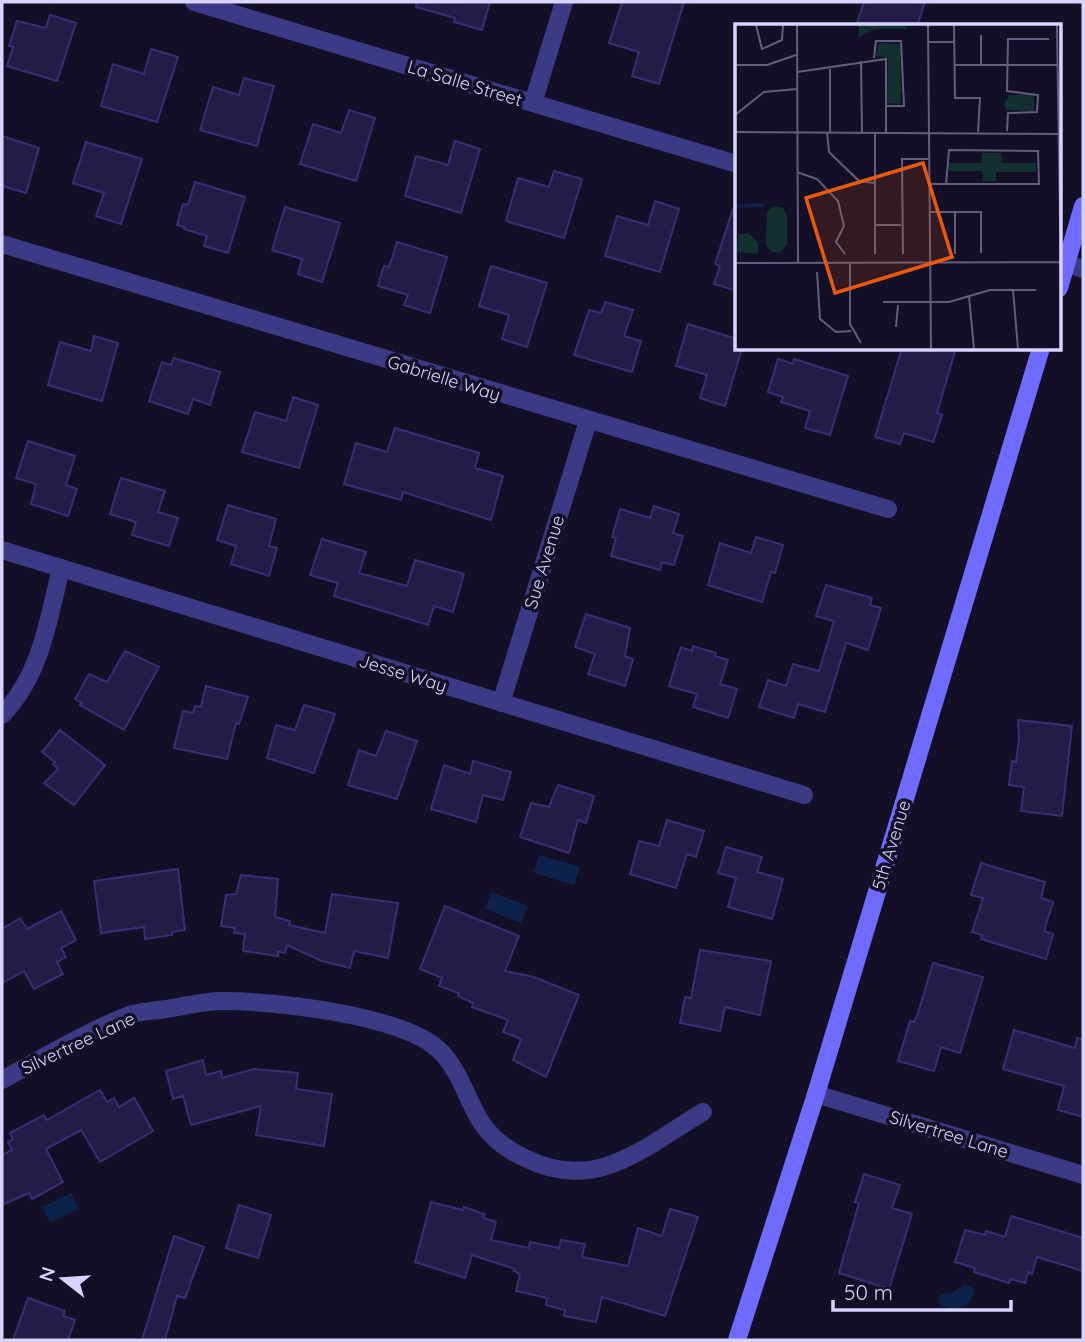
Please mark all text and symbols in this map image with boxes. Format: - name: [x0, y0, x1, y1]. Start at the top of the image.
- inset map: [735, 24, 1060, 350]
- street label: La Salle Street: [405, 55, 525, 111]
- street label: Gabrielle Way: [385, 350, 503, 406]
- street label: Sue Avenue: [519, 512, 569, 612]
- street label: Jesse Way: [356, 649, 450, 697]
- street label: 5th Avenue: [866, 797, 916, 893]
- street label: Silvertree Lane: [17, 1007, 139, 1079]
- street label: Silvertree Lane: [887, 1105, 1011, 1163]
- north arrow: [28, 1244, 98, 1314]
- text: N: [33, 1264, 60, 1284]
- scale bar: [833, 1268, 1012, 1312]
- text: 50 m: [844, 1279, 893, 1305]

